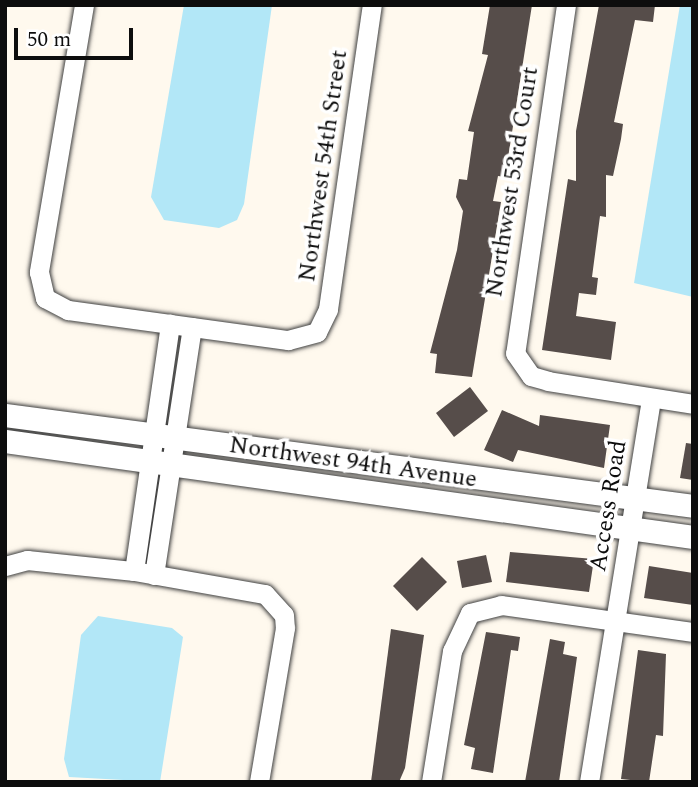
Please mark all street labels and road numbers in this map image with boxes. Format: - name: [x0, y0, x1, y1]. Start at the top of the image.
- street label: Northwest 54th Street: [293, 48, 355, 284]
- street label: Northwest 53rd Court: [481, 65, 545, 299]
- street label: Northwest 94th Avenue: [227, 431, 479, 495]
- street label: Access Road: [584, 438, 634, 574]

